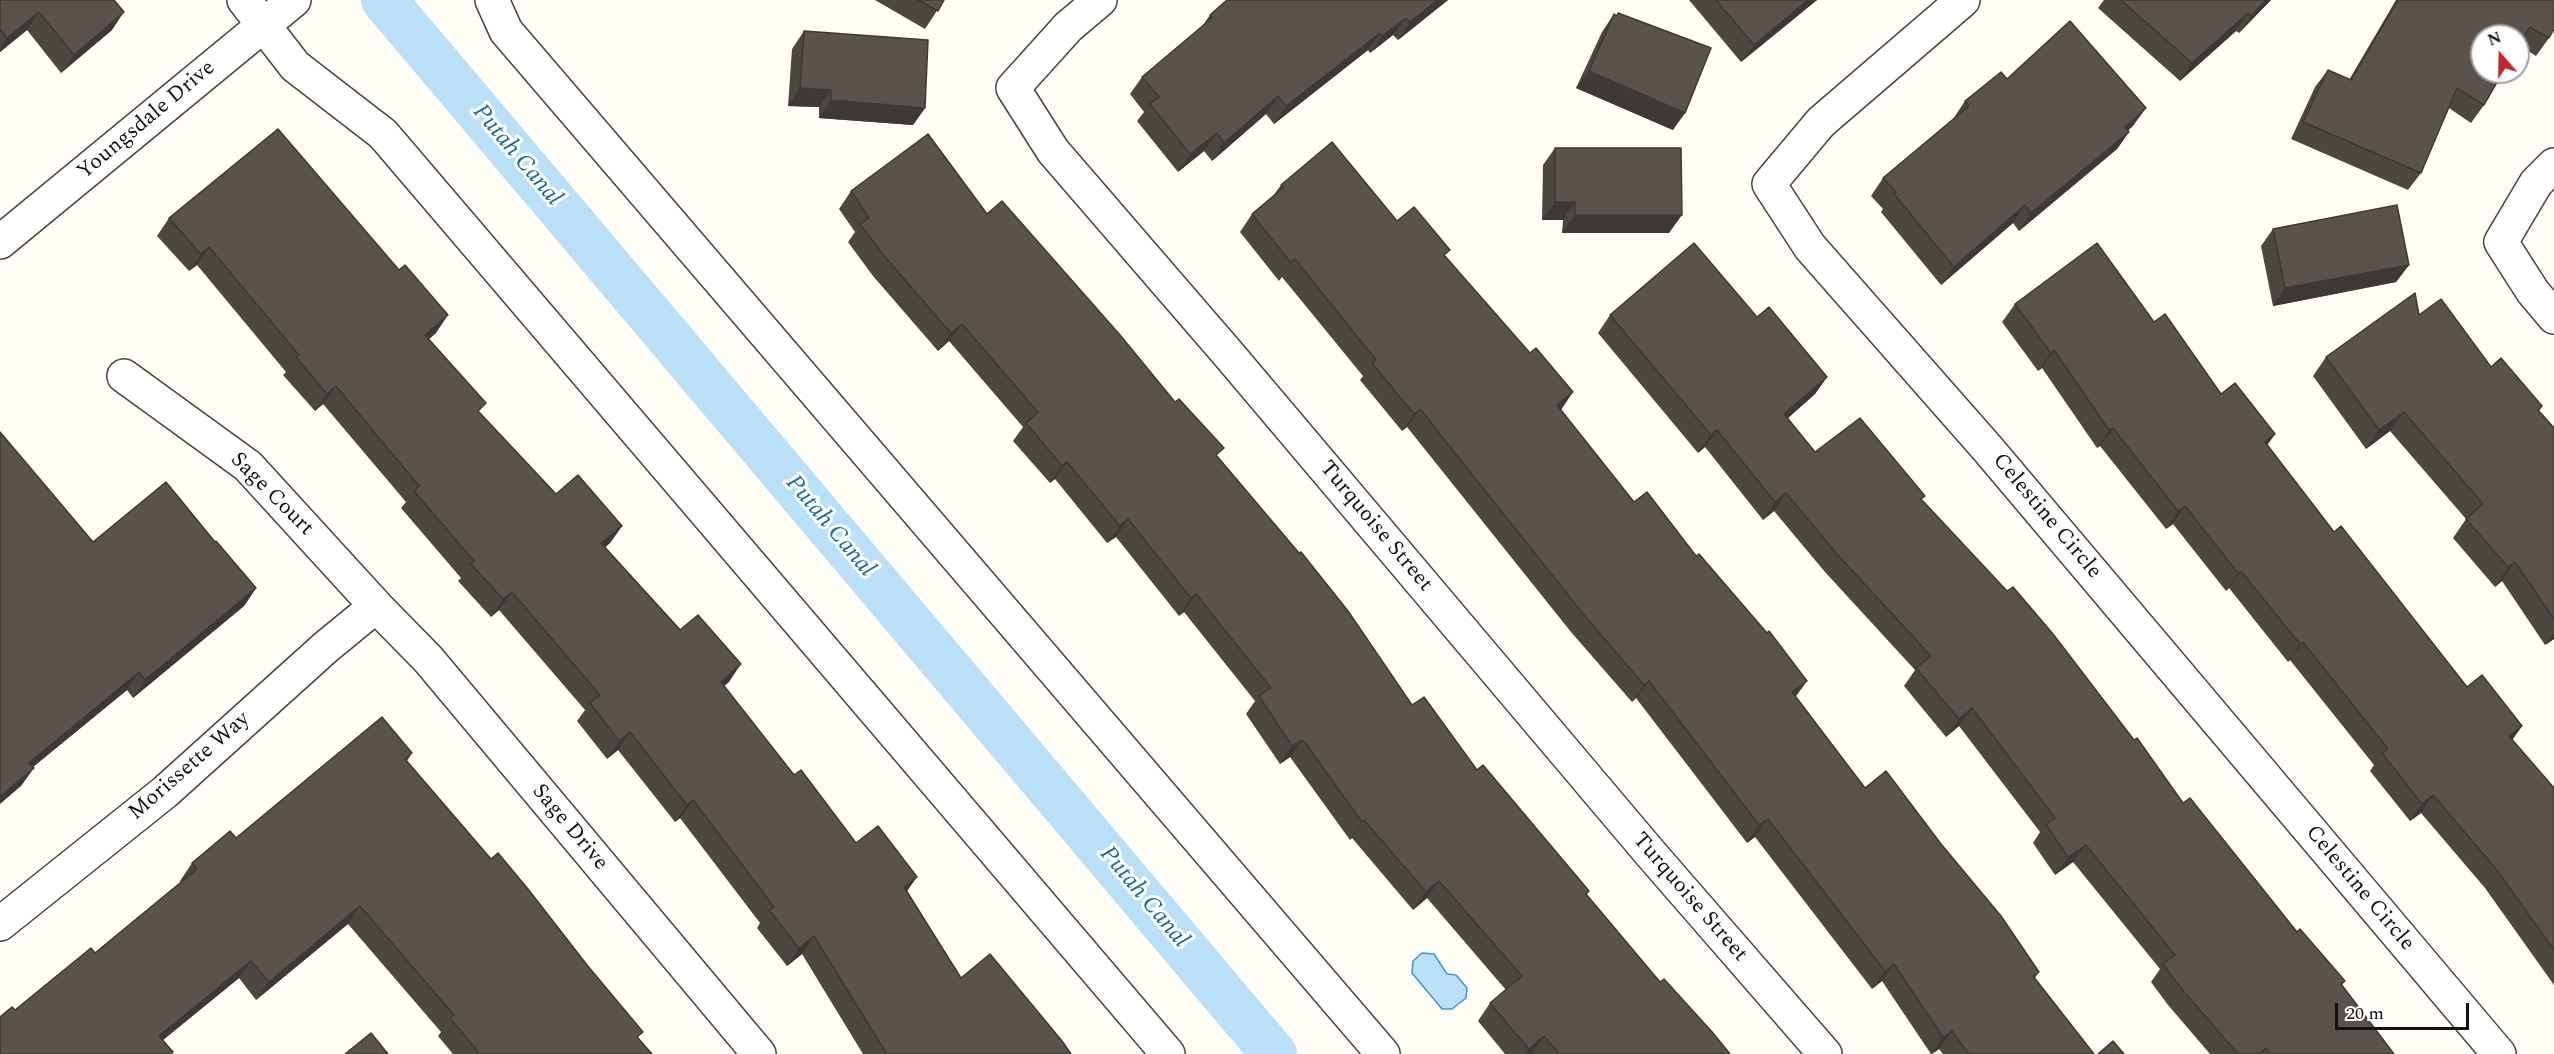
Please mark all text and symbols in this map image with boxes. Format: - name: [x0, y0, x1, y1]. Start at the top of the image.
- north arrow: [2470, 24, 2530, 84]
- text: N: [2484, 25, 2505, 52]
- street label: Youngsdale Drive: [73, 56, 221, 186]
- water label: Putah Canal: [465, 99, 567, 213]
- street label: Sage Court: [224, 448, 318, 542]
- street label: Celestine Circle: [1986, 449, 2106, 585]
- street label: Turquoise Street: [1313, 456, 1437, 598]
- water label: Putah Canal: [778, 470, 880, 584]
- street label: Morissette Way: [124, 707, 256, 827]
- street label: Sage Drive: [525, 779, 613, 877]
- street label: Celestine Circle: [2299, 821, 2419, 957]
- street label: Turquoise Street: [1626, 828, 1752, 968]
- water label: Putah Canal: [1092, 841, 1194, 955]
- scale bar: [2338, 991, 2472, 1029]
- text: 20 m: [2346, 1000, 2384, 1027]

